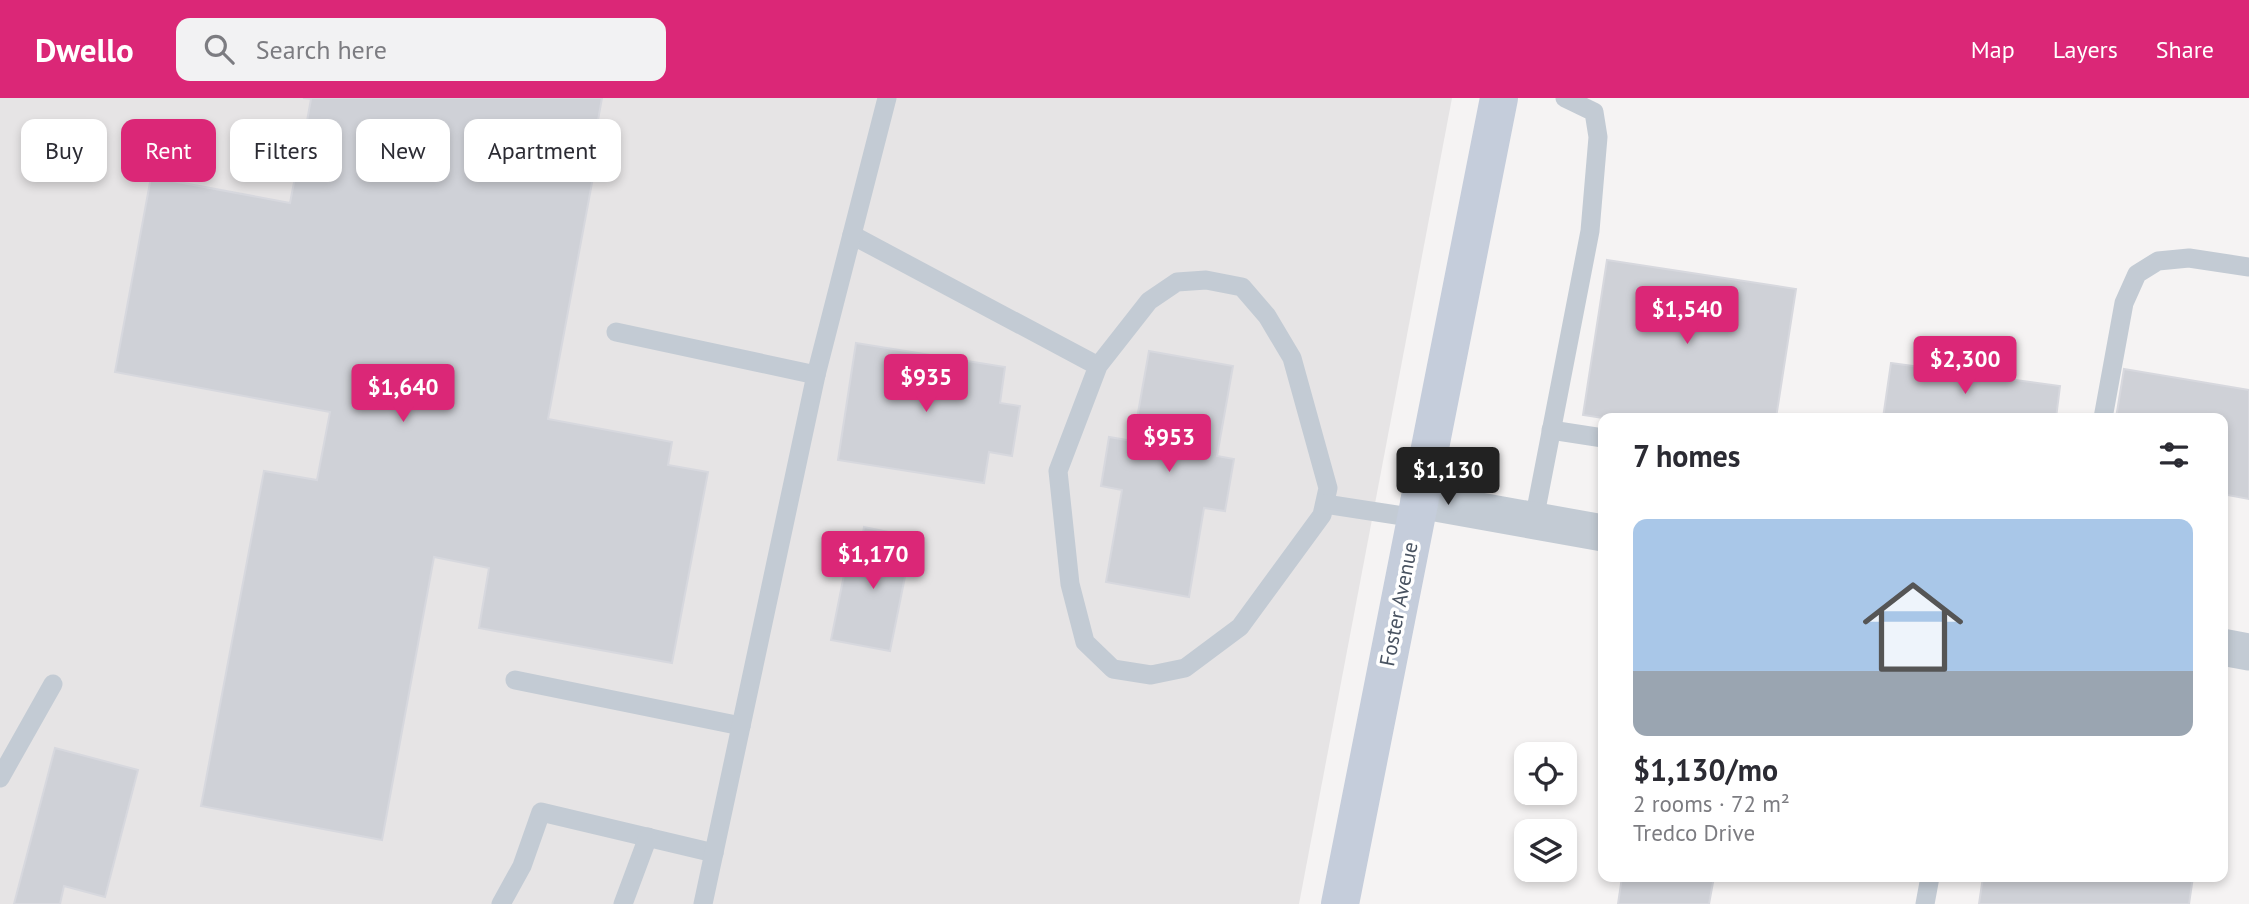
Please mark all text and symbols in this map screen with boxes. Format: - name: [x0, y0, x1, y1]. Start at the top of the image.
- search box: [176, 18, 666, 81]
- text: Dwello: [35, 28, 134, 71]
- icon: search: [200, 30, 238, 68]
- text: Search here: [256, 33, 387, 66]
- text: Map: [1971, 34, 2015, 65]
- text: Layers: [2053, 34, 2118, 65]
- text: Share: [2156, 34, 2214, 65]
- chip: Buy: [21, 119, 107, 182]
- chip: Rent: [121, 119, 216, 182]
- chip: Filters: [230, 119, 342, 182]
- chip: New: [356, 119, 450, 182]
- chip: Apartment: [464, 119, 621, 182]
- pin: $1,540: [1630, 286, 1744, 346]
- text: $1,540: [1651, 294, 1723, 323]
- pin: $2,300: [1908, 336, 2022, 396]
- text: $2,300: [1929, 344, 2001, 373]
- pin: $935: [885, 354, 967, 414]
- text: $935: [900, 362, 952, 391]
- pin: $1,640: [346, 364, 460, 424]
- text: $1,640: [367, 372, 439, 401]
- pin: $953: [1128, 414, 1210, 474]
- text: $953: [1143, 422, 1195, 451]
- text: 7 homes: [1633, 436, 1741, 475]
- icon: filters: [2155, 436, 2193, 474]
- pin: $1,130: [1391, 448, 1505, 507]
- text: $1,130: [1412, 455, 1484, 484]
- pin: $1,170: [816, 532, 930, 591]
- text: $1,170: [837, 539, 909, 568]
- street label: Foster Avenue: [1373, 539, 1424, 668]
- icon: home: [1850, 564, 1976, 690]
- map controls: [1514, 742, 1577, 882]
- button: locate: [1514, 742, 1577, 805]
- text: $1,130/mo: [1633, 750, 1778, 789]
- text: 2 rooms · 72 m²: [1633, 789, 1790, 818]
- text: Tredco Drive: [1633, 818, 1755, 847]
- button: layers: [1514, 819, 1577, 882]

